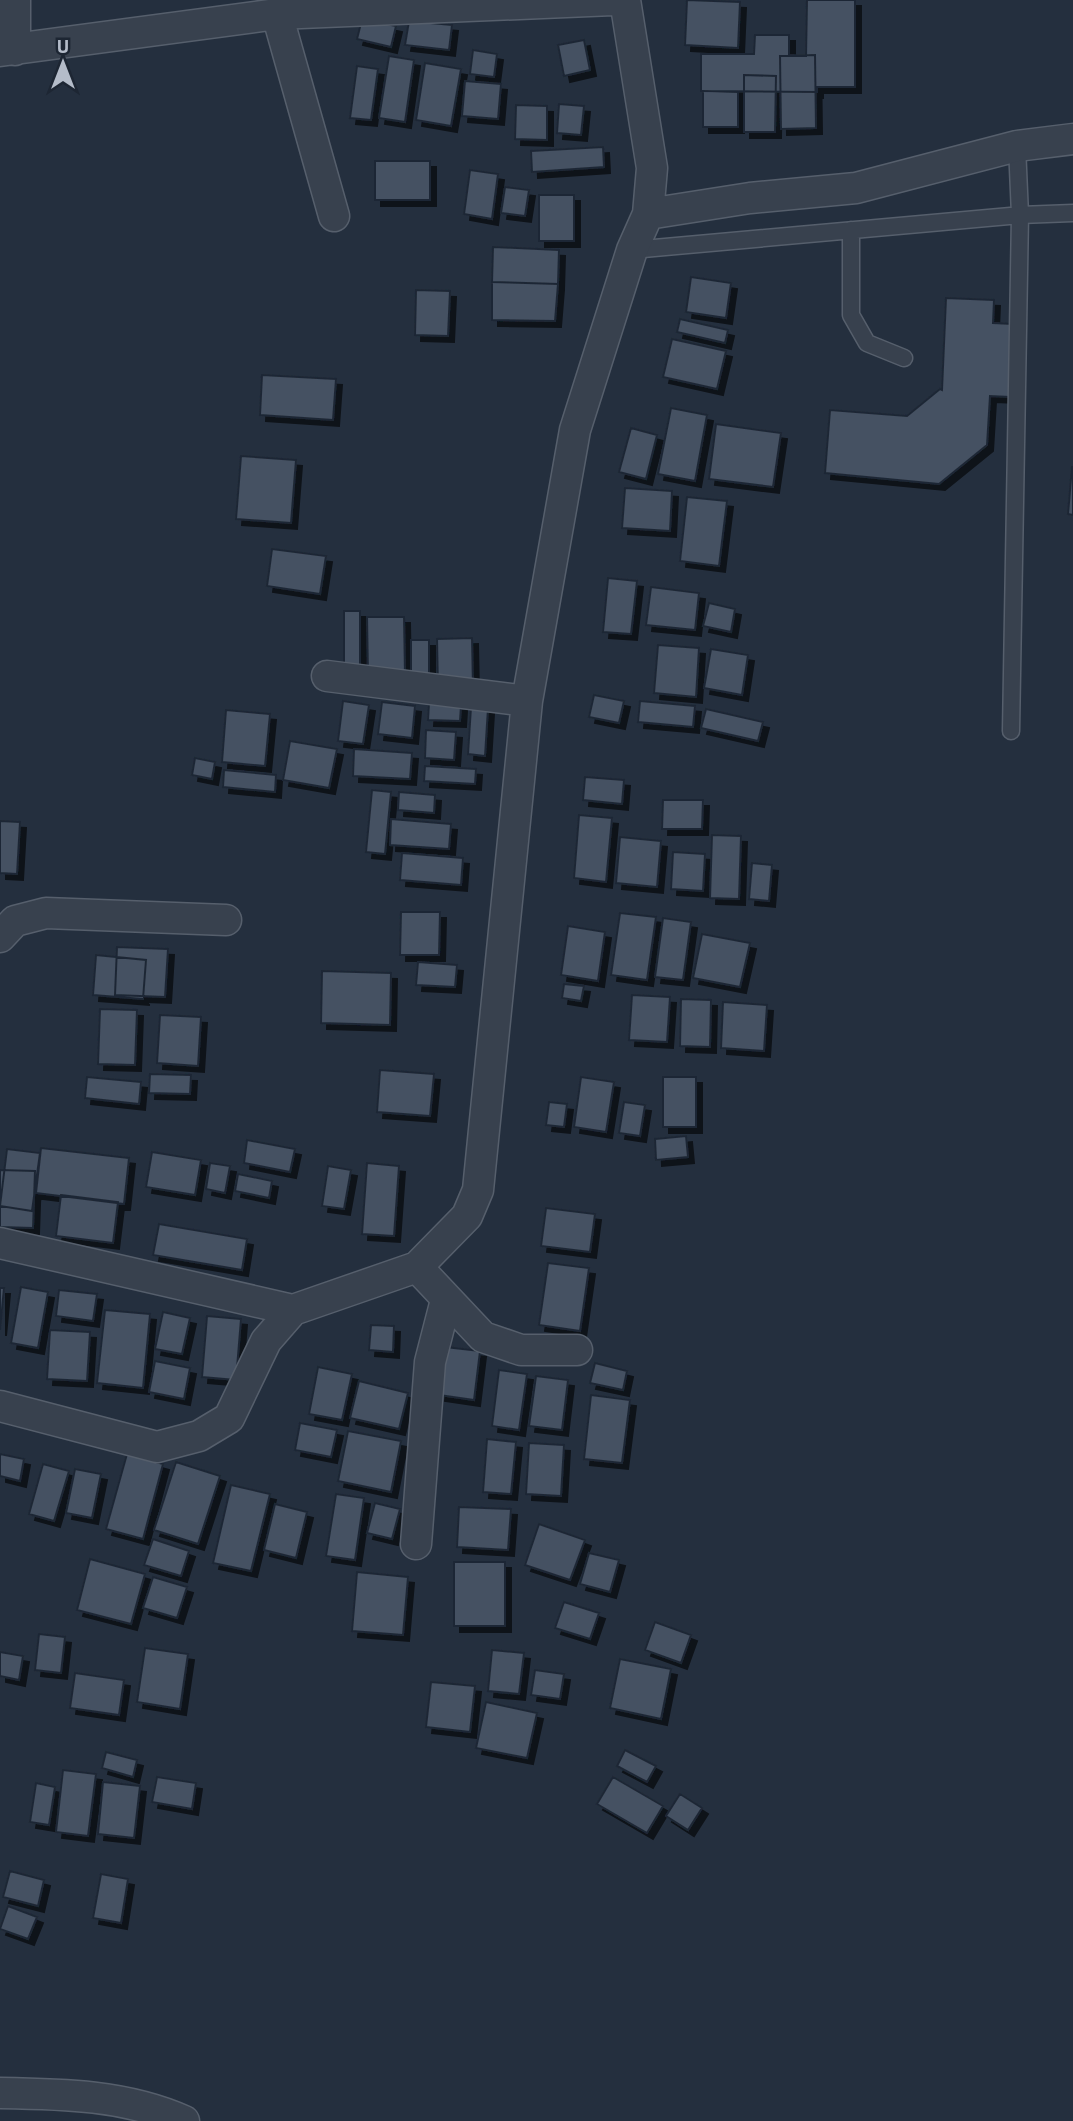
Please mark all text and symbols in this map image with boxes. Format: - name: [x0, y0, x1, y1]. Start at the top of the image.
- north arrow: [28, 28, 98, 98]
- text: U: [57, 31, 69, 60]

